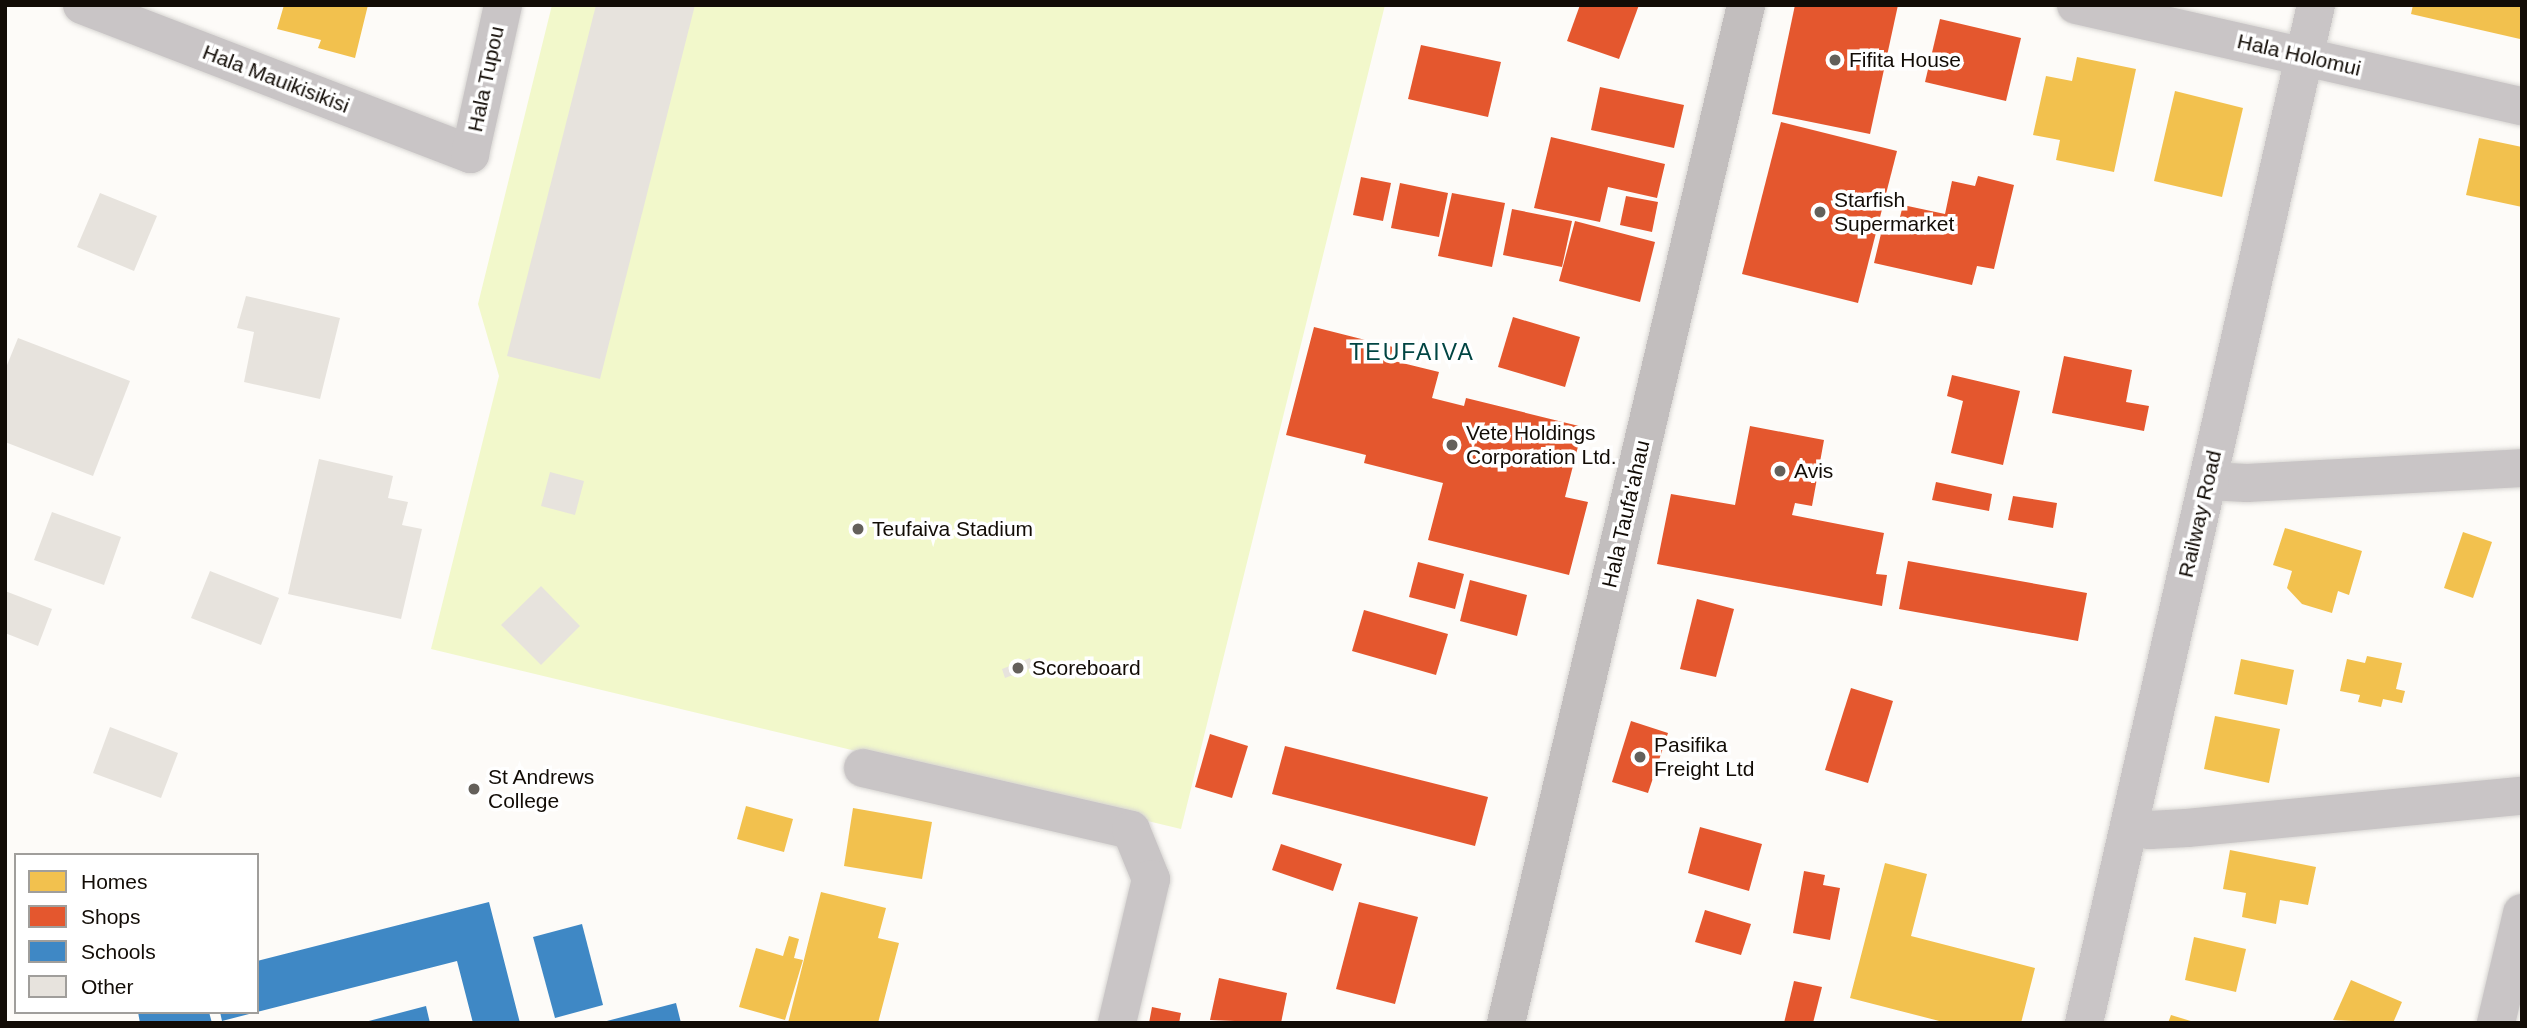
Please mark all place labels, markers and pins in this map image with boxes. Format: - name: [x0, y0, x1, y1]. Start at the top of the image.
- place label: Fifita House: [1849, 47, 1961, 73]
- marker: Fifita House: [1827, 52, 1843, 68]
- place label: Starfish Supermarket: [1834, 187, 1954, 237]
- marker: Starfish Supermarket: [1812, 204, 1828, 220]
- place label: Vete Holdings Corporation Ltd.: [1466, 420, 1617, 470]
- marker: Vete Holdings Corporation Ltd.: [1444, 437, 1460, 453]
- place label: Avis: [1794, 458, 1833, 484]
- marker: Avis: [1772, 463, 1788, 479]
- place label: Teufaiva Stadium: [872, 516, 1033, 542]
- marker: Teufaiva Stadium: [850, 521, 866, 537]
- place label: Scoreboard: [1032, 655, 1141, 681]
- marker: Scoreboard: [1010, 660, 1026, 676]
- place label: Pasifika Freight Ltd: [1654, 732, 1754, 782]
- marker: Pasifika Freight Ltd: [1632, 749, 1648, 765]
- place label: St Andrews College: [488, 764, 595, 814]
- marker: St Andrews College: [466, 781, 482, 797]

